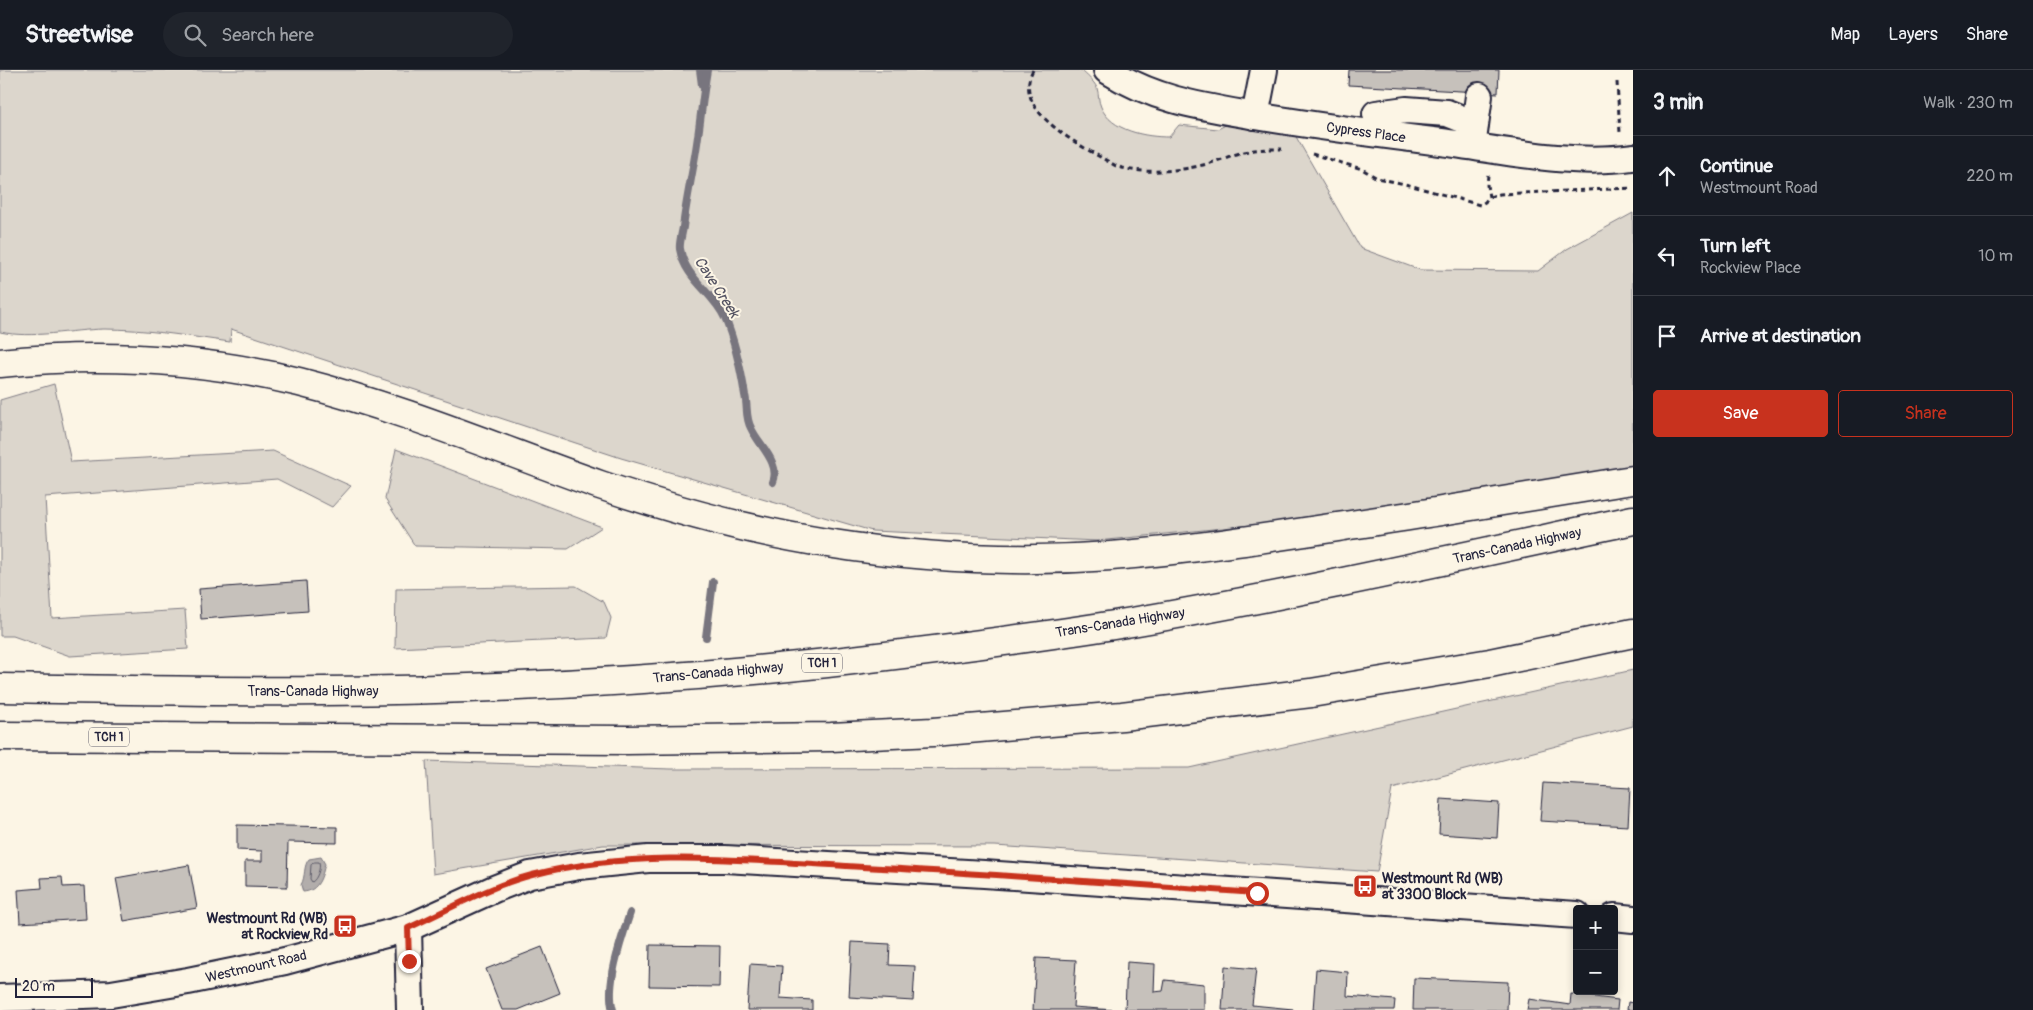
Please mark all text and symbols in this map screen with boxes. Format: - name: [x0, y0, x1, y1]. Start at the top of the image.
- search box: [163, 12, 513, 57]
- text: Streetwise: [25, 20, 133, 49]
- icon: search: [181, 21, 209, 49]
- text: Search here: [221, 23, 314, 47]
- text: Map: [1831, 23, 1860, 46]
- text: Layers: [1888, 23, 1938, 46]
- text: Share: [1966, 23, 2008, 46]
- text: 3 min: [1653, 89, 1703, 116]
- text: Walk · 230 m: [1923, 93, 2013, 113]
- street label: Cypress Place: [1325, 119, 1407, 146]
- text: Continue: [1700, 154, 1773, 178]
- icon: ahead: [1653, 162, 1681, 190]
- text: 220 m: [1967, 166, 2013, 186]
- text: Westmount Road: [1700, 178, 1818, 198]
- text: Turn left: [1700, 234, 1770, 258]
- icon: left: [1653, 242, 1681, 270]
- text: 10 m: [1978, 246, 2013, 266]
- water label: Cave Creek: [690, 253, 744, 323]
- text: Rockview Place: [1700, 258, 1801, 278]
- icon: arrive: [1653, 322, 1681, 350]
- text: Arrive at destination: [1700, 324, 1861, 348]
- button: Save: [1653, 390, 1828, 437]
- button: Share: [1838, 390, 2013, 437]
- street label: Trans-Canada Highway: [1451, 524, 1583, 567]
- street label: Trans-Canada Highway: [1054, 604, 1186, 641]
- road number: TCH 1: [802, 654, 842, 672]
- street label: Trans-Canada Highway: [652, 658, 784, 687]
- street label: Trans-Canada Highway: [248, 683, 378, 700]
- road number: TCH 1: [89, 728, 129, 746]
- place label: Westmount Rd (WB) at 3300 Block: [1382, 870, 1503, 903]
- bus stop icon: Westmount Rd (WB) at 3300 Block: [1352, 873, 1378, 899]
- route start: [1246, 882, 1269, 905]
- map controls: [1573, 905, 1618, 995]
- button: +: [1573, 905, 1618, 950]
- place label: Westmount Rd (WB) at Rockview Rd: [207, 910, 328, 943]
- bus stop icon: Westmount Rd (WB) at Rockview Rd: [332, 913, 358, 939]
- street label: Westmount Road: [204, 947, 308, 986]
- route end: [398, 950, 421, 973]
- button: −: [1573, 950, 1618, 995]
- scale bar: [15, 975, 92, 998]
- text: 20 m: [22, 978, 55, 995]

